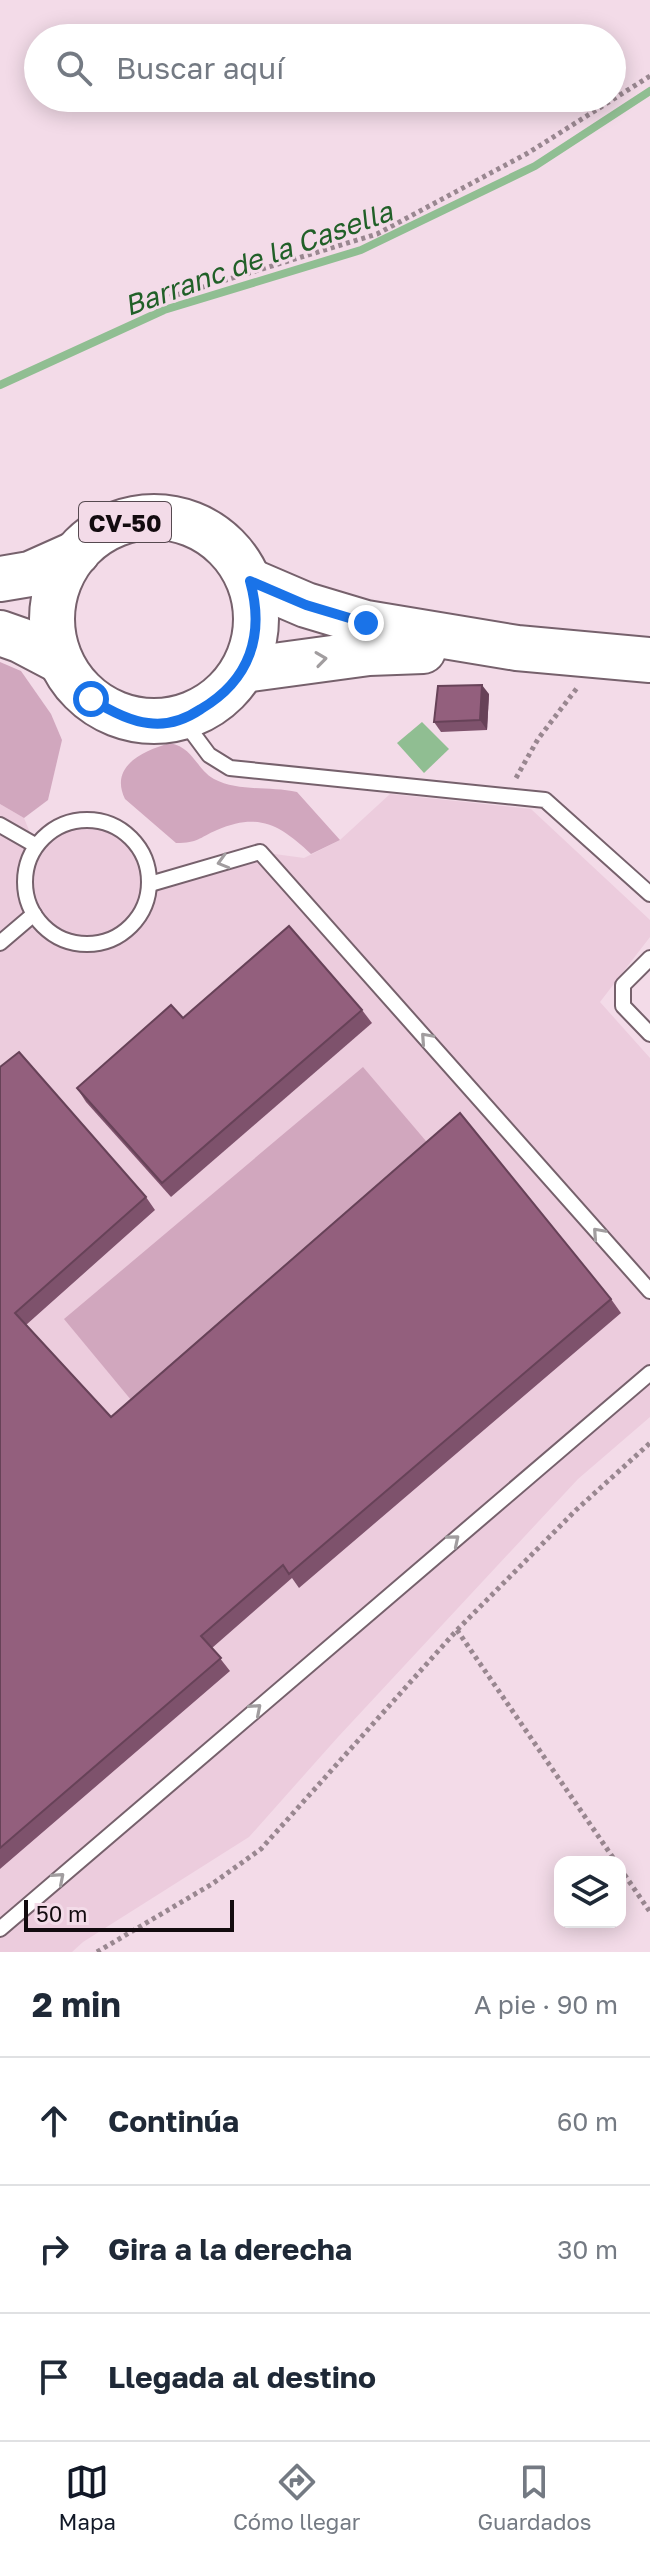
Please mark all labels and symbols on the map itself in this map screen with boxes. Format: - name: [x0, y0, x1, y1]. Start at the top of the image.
- water label: Barranc de la Casella: [119, 194, 398, 322]
- road number: CV-50: [79, 502, 171, 542]
- route end: [348, 605, 384, 641]
- one-way arrow: [314, 651, 328, 668]
- route start: [73, 681, 109, 717]
- one-way arrow: [217, 853, 230, 869]
- one-way arrow: [421, 1033, 435, 1048]
- one-way arrow: [594, 1227, 608, 1242]
- one-way arrow: [445, 1535, 459, 1550]
- one-way arrow: [247, 1704, 262, 1718]
- one-way arrow: [50, 1873, 65, 1888]
- scale bar: [24, 1896, 234, 1932]

